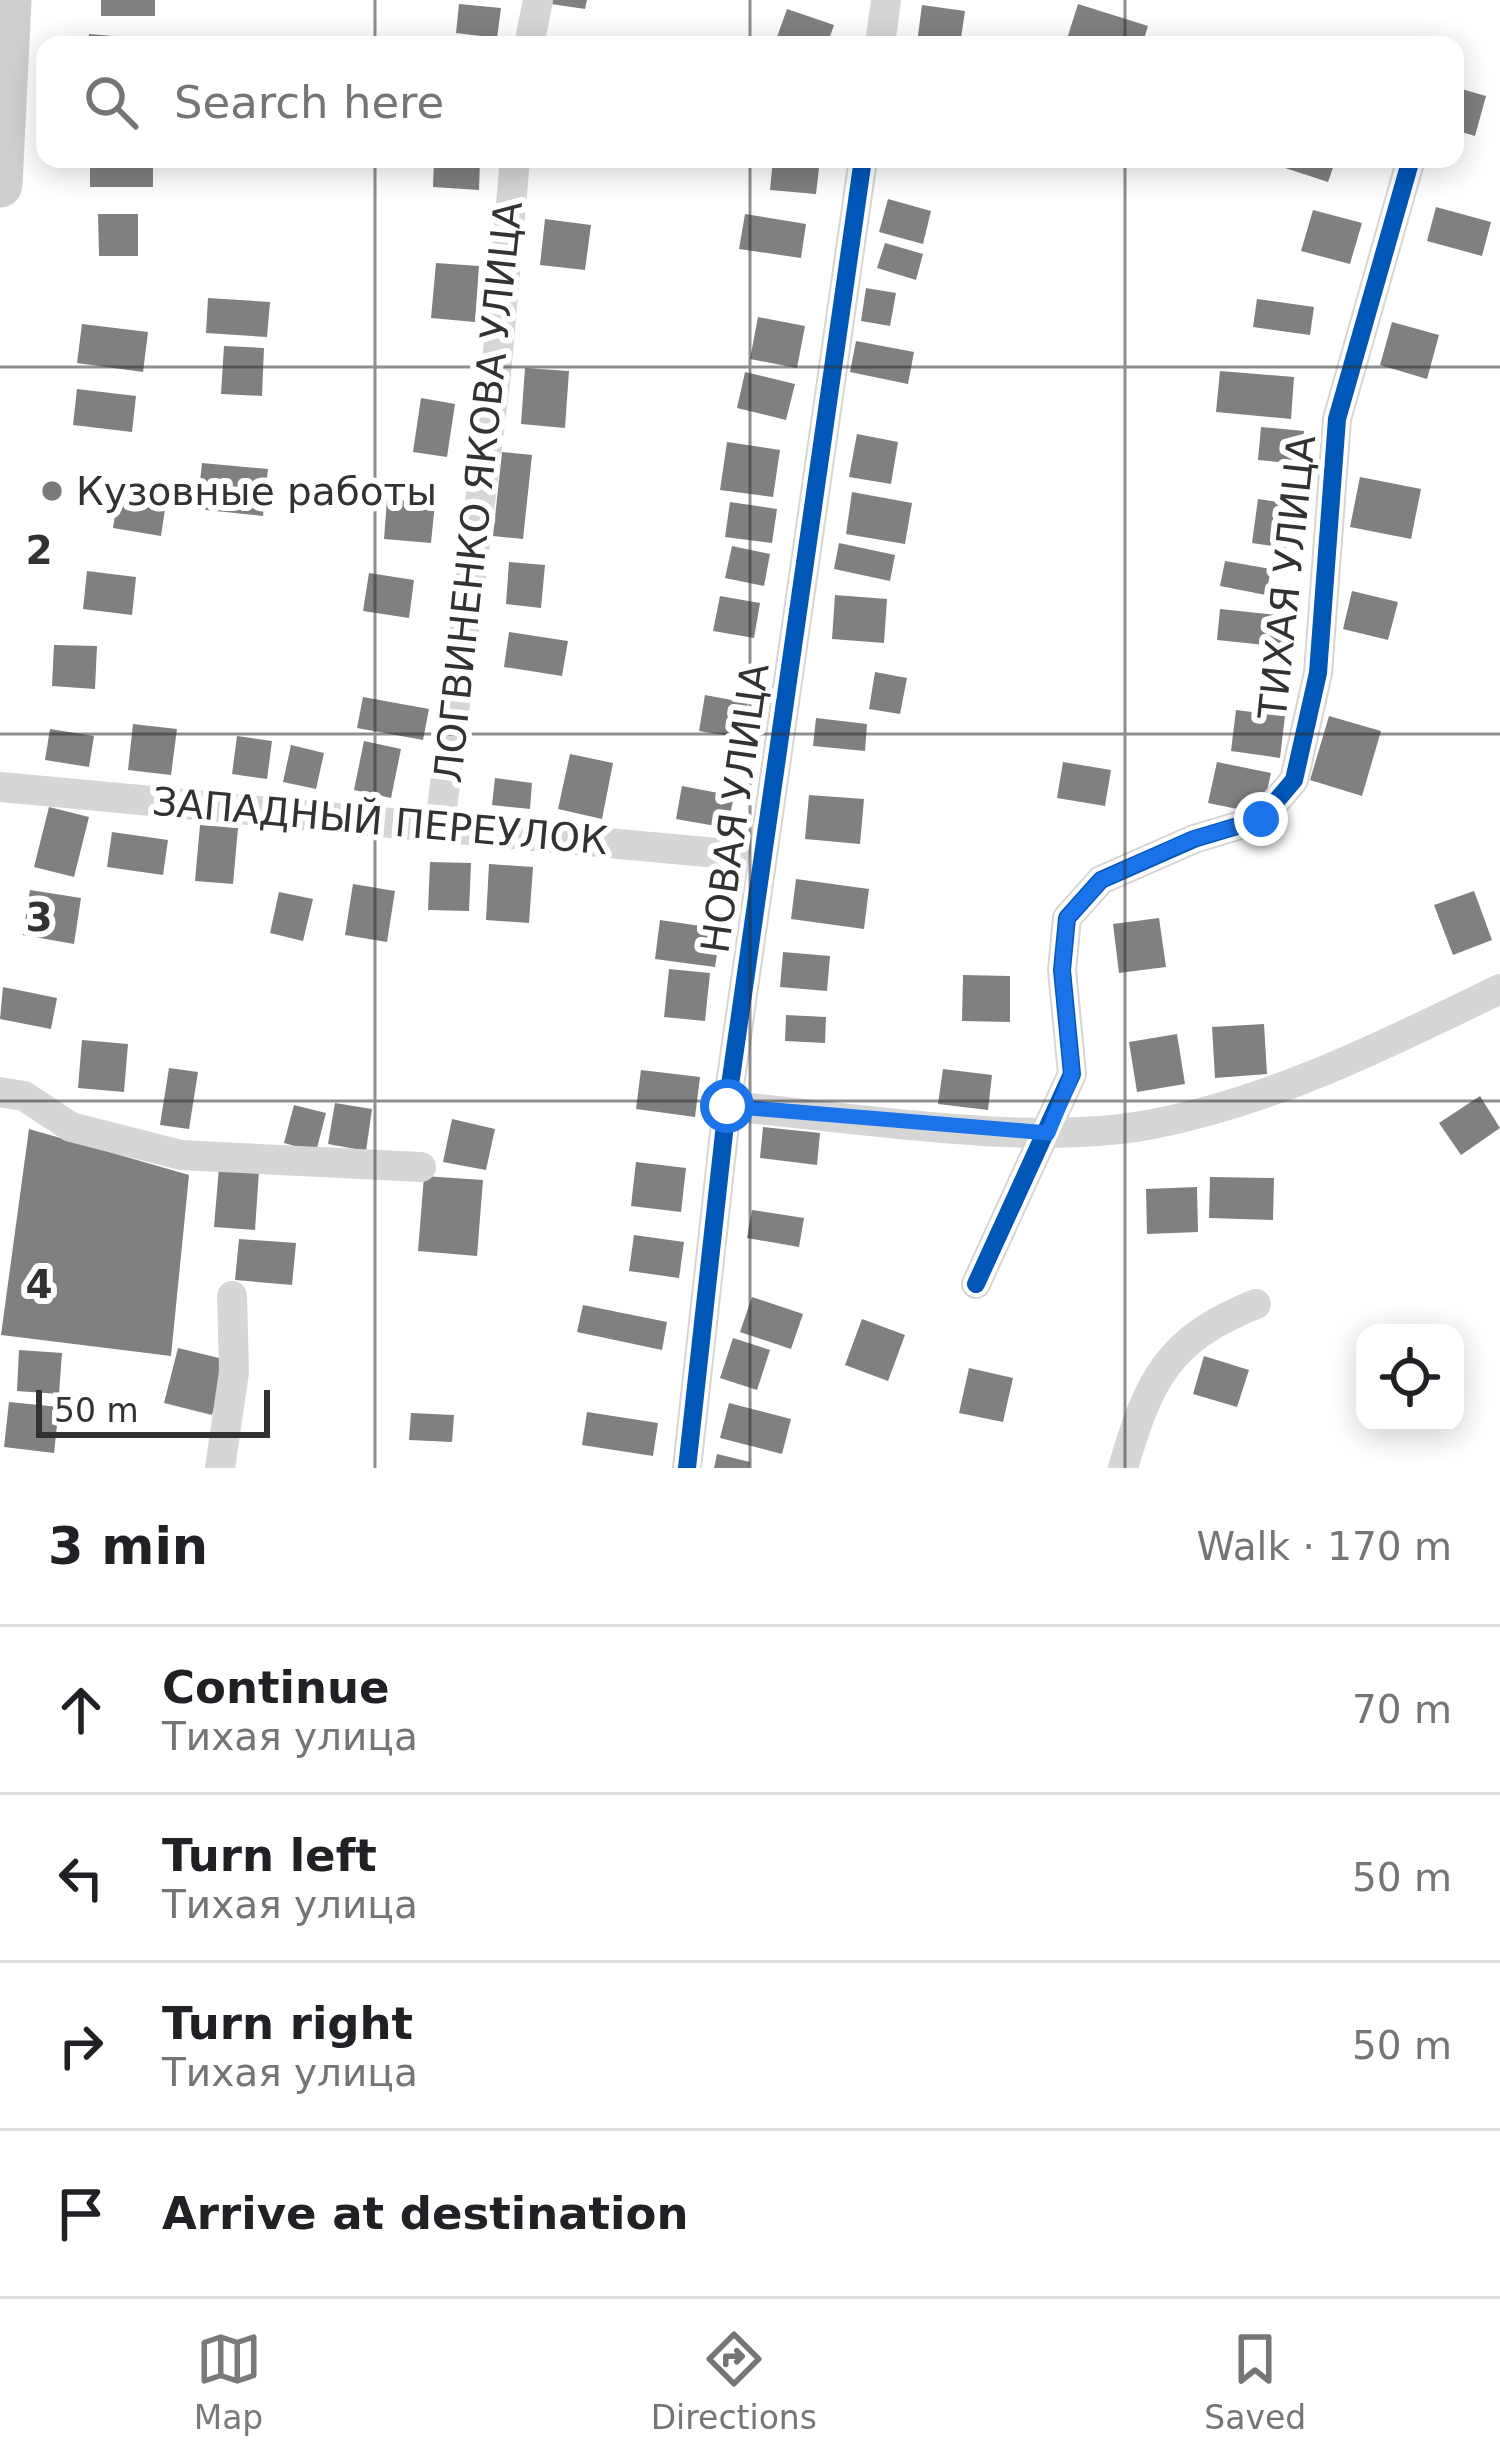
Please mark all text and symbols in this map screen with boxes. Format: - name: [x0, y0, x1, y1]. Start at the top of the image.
- search box: [36, 36, 1464, 168]
- icon: search: [78, 69, 144, 135]
- text: Search here: [174, 76, 444, 129]
- street label: ЛОГВИНЕНКО ЯКОВА УЛИЦА: [425, 199, 531, 785]
- street label: ТИХАЯ УЛИЦА: [1250, 433, 1324, 722]
- place label: Кузовные работы: [76, 469, 437, 514]
- marker: Кузовные работы: [39, 478, 65, 504]
- text: 2: [25, 528, 53, 573]
- street label: НОВАЯ УЛИЦА: [692, 660, 778, 956]
- street label: ЗАПАДНЫЙ ПЕРЕУЛОК: [150, 778, 610, 863]
- route end: [1234, 792, 1288, 846]
- text: 3: [25, 895, 53, 940]
- route start: [700, 1079, 754, 1133]
- text: 4: [25, 1262, 53, 1307]
- map controls: [1356, 1324, 1464, 1432]
- button: locate: [1356, 1324, 1464, 1432]
- scale bar: [36, 1384, 270, 1437]
- text: 50 m: [54, 1391, 139, 1430]
- text: 3 min: [48, 1517, 208, 1576]
- text: Walk · 170 m: [1197, 1524, 1452, 1569]
- text: Continue: [162, 1661, 390, 1714]
- icon: ahead: [48, 1677, 114, 1743]
- text: 70 m: [1352, 1687, 1452, 1732]
- text: Тихая улица: [162, 1714, 418, 1759]
- text: Turn left: [162, 1829, 377, 1882]
- icon: left: [48, 1845, 114, 1911]
- text: 50 m: [1352, 1855, 1452, 1900]
- text: Тихая улица: [162, 1882, 418, 1927]
- text: Turn right: [162, 1997, 413, 2050]
- icon: right: [48, 2013, 114, 2079]
- text: 50 m: [1352, 2023, 1452, 2068]
- text: Тихая улица: [162, 2050, 418, 2095]
- icon: arrive: [48, 2181, 114, 2247]
- text: Arrive at destination: [162, 2187, 688, 2240]
- tab: Map: [194, 2326, 263, 2437]
- tab: Directions: [651, 2326, 817, 2437]
- tab: Saved: [1204, 2326, 1306, 2437]

